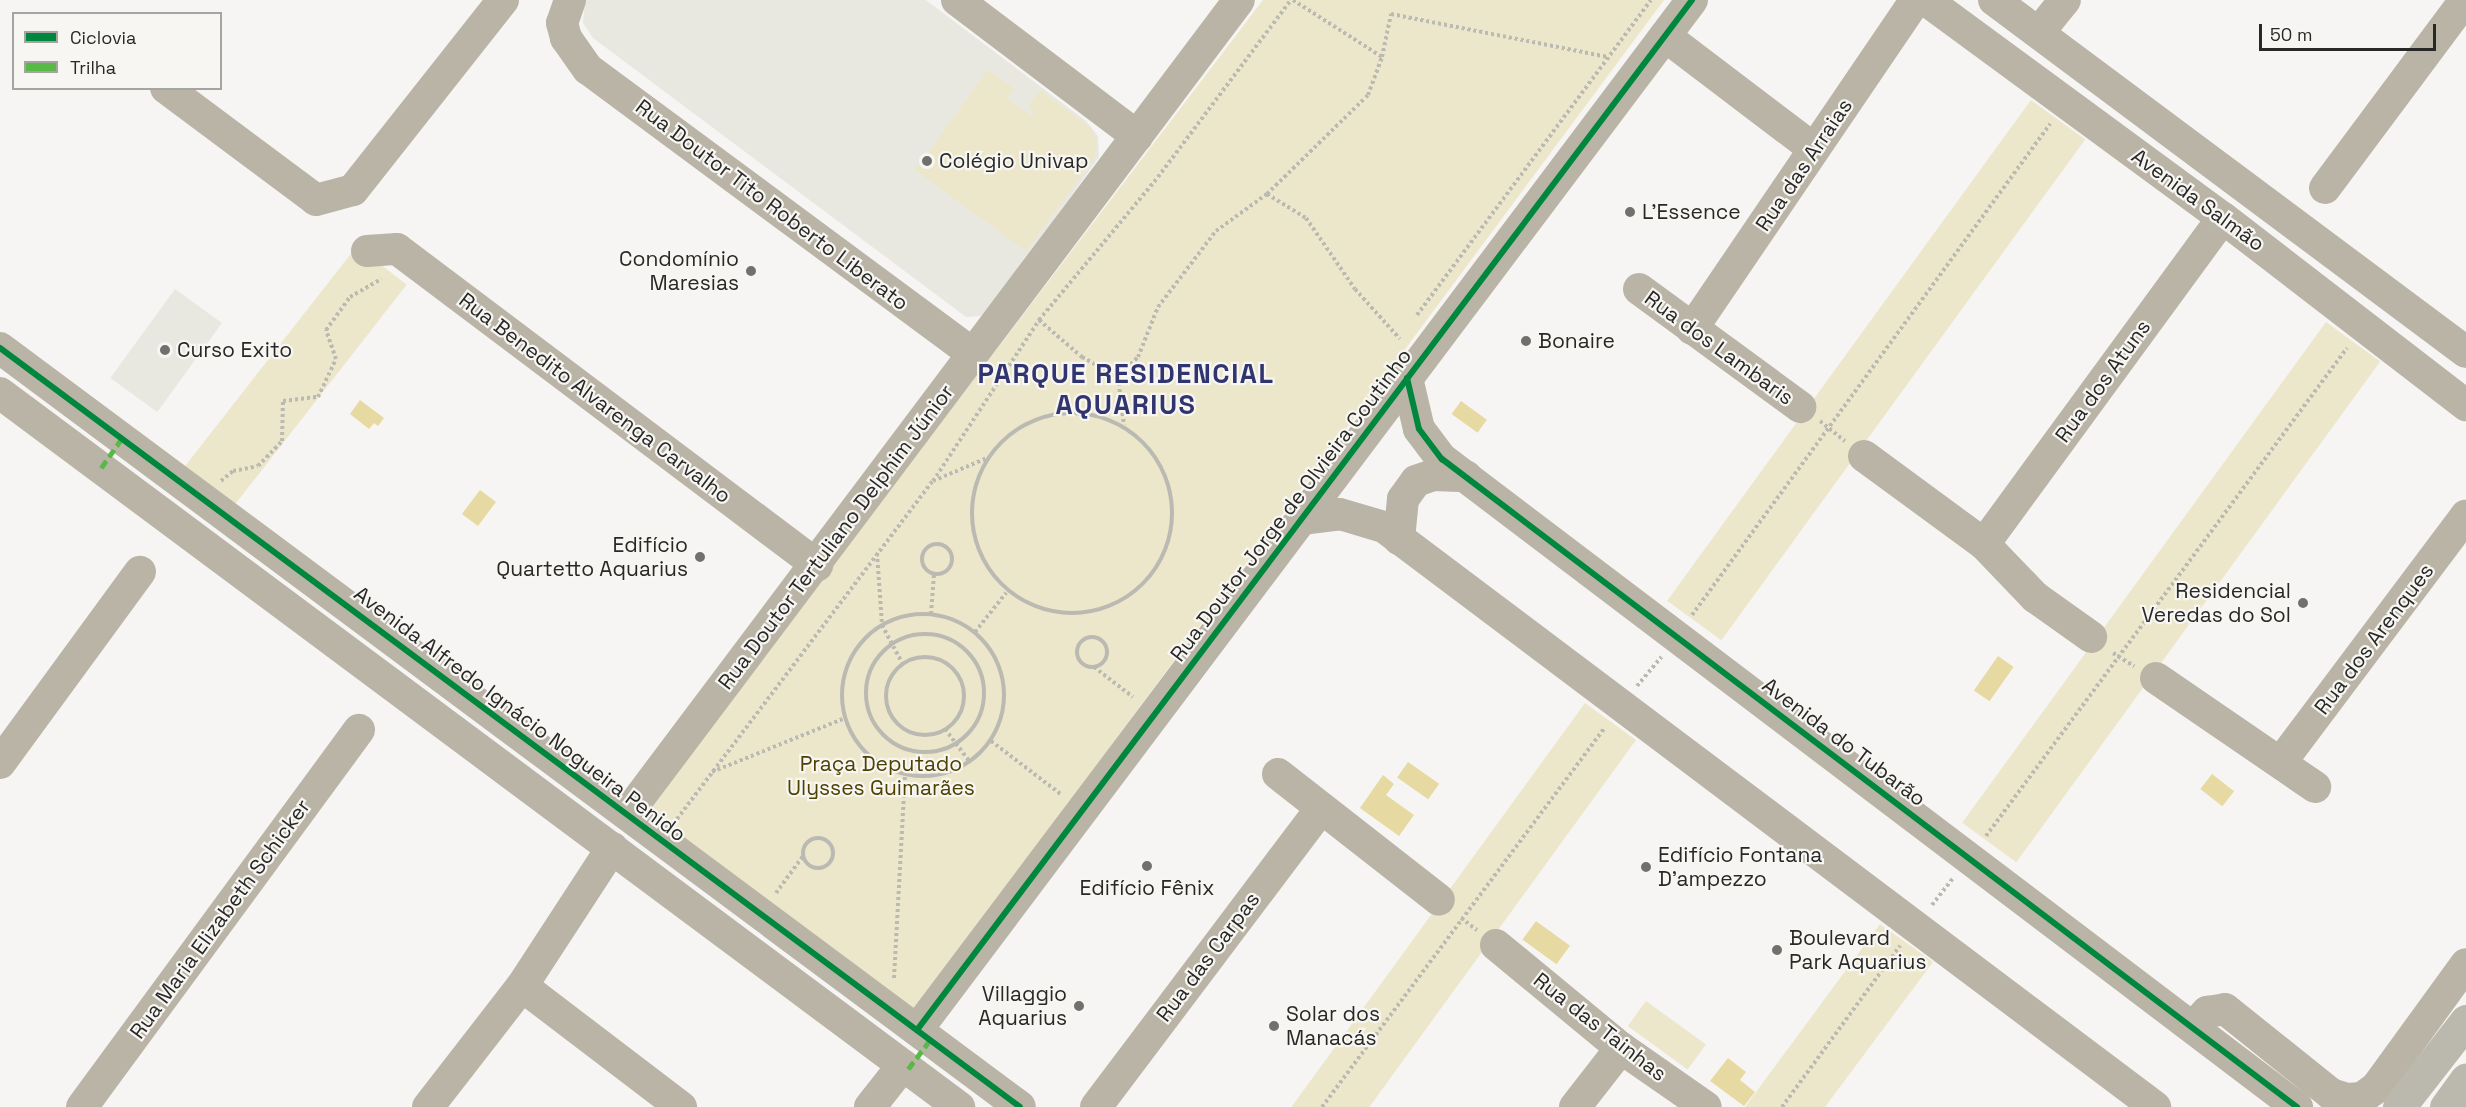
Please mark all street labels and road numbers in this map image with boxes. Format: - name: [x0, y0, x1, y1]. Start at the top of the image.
- street label: Rua Doutor Tito Roberto Liberato: [630, 94, 914, 316]
- street label: Rua das Arraias: [1750, 94, 1858, 236]
- street label: Avenida Salmão: [2127, 143, 2269, 257]
- street label: Rua dos Lambaris: [1640, 286, 1798, 410]
- street label: Rua Benedito Alvarenga Carvalho: [454, 287, 736, 509]
- street label: Rua dos Atuns: [2050, 315, 2156, 447]
- street label: Rua Doutor Jorge de Olvieira Coutinho: [1165, 344, 1417, 666]
- street label: Rua Doutor Tertuliano Delphim Júnior: [713, 379, 959, 695]
- street label: Rua dos Arenques: [2309, 559, 2439, 719]
- street label: Avenida Alfredo Ignácio Nogueira Penido: [349, 581, 691, 847]
- street label: Avenida do Tubarão: [1757, 672, 1931, 812]
- street label: Rua Maria Elizabeth Schicker: [125, 794, 315, 1044]
- street label: Rua das Carpas: [1151, 887, 1265, 1027]
- street label: Rua das Tainhas: [1528, 967, 1672, 1087]

